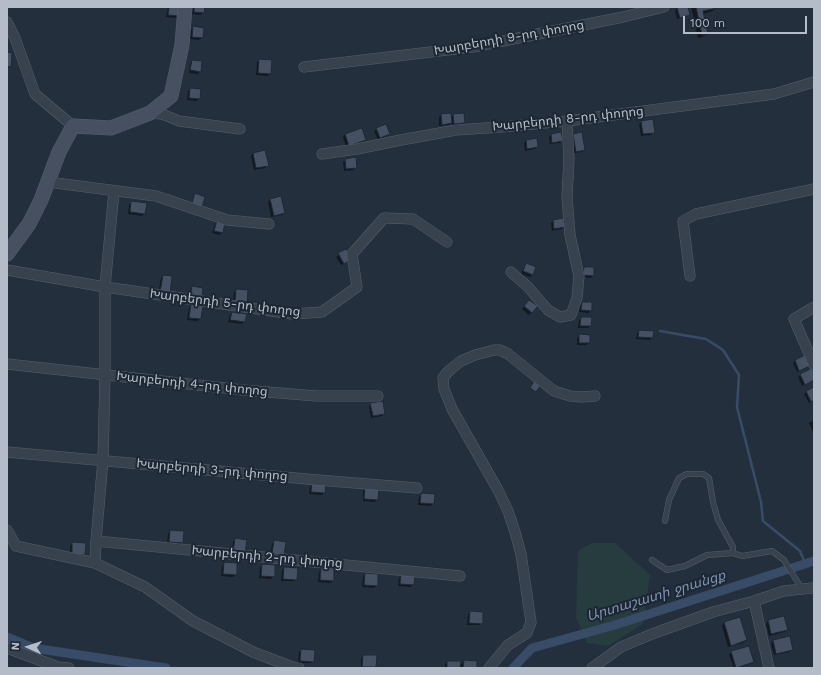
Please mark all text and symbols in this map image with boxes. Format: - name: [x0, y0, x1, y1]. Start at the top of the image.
- scale bar: [685, 8, 809, 34]
- text: 100 m: [690, 16, 725, 30]
- street label: Խարբերդի 9-րդ փողոց: [433, 17, 585, 59]
- street label: Խարբերդի 8-րդ փողոց: [491, 103, 645, 135]
- street label: Խարբերդի 5-րդ փողոց: [149, 286, 301, 320]
- street label: Խարբերդի 4-րդ փողոց: [116, 368, 268, 400]
- street label: Խարբերդի 3-րդ փողոց: [136, 456, 288, 484]
- street label: Խարբերդի 2-րդ փողոց: [191, 543, 343, 571]
- water label: Արտաշատի ջրանցք: [585, 567, 727, 625]
- north arrow: [8, 627, 48, 667]
- text: N: [9, 642, 22, 651]

